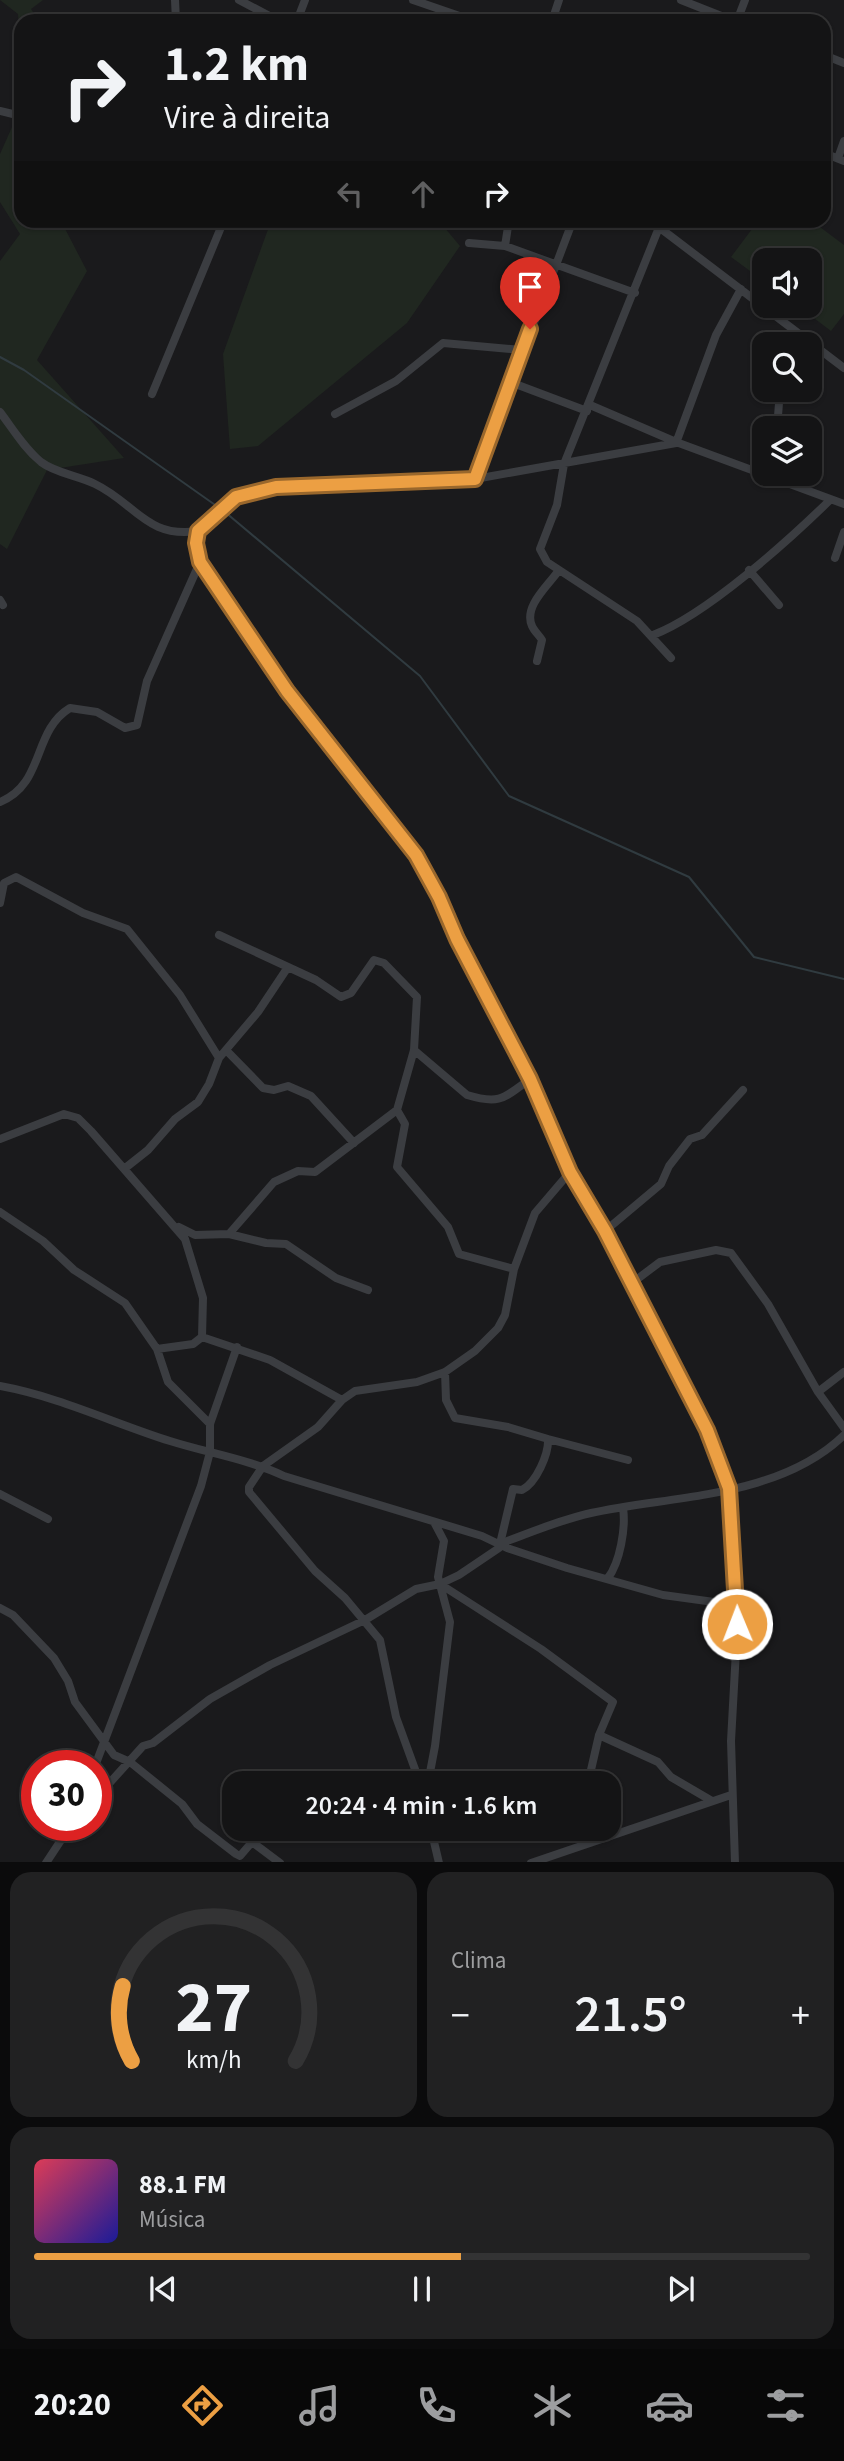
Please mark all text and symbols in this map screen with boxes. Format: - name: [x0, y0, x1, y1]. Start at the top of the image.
- text: 1.2 km: [164, 30, 309, 100]
- icon: right: [49, 42, 140, 133]
- text: Vire à direita: [164, 95, 330, 141]
- icon: left: [331, 175, 369, 213]
- icon: ahead: [404, 175, 442, 213]
- icon: right: [477, 175, 515, 213]
- map controls: [752, 248, 822, 486]
- button: sound: [752, 248, 822, 318]
- pin: [500, 257, 560, 329]
- icon: arrive: [511, 268, 549, 306]
- button: search: [752, 332, 822, 402]
- button: layers: [752, 416, 822, 486]
- position arrow: [700, 1587, 774, 1661]
- speed limit sign: 30: [21, 1750, 112, 1841]
- text: 20:24 · 4 min · 1.6 km: [306, 1787, 537, 1824]
- text: Clima: [451, 1944, 506, 1977]
- text: 27: [175, 1956, 252, 2060]
- text: 21.5°: [574, 1978, 687, 2052]
- text: −: [451, 1989, 470, 2043]
- text: +: [791, 1989, 810, 2043]
- text: km/h: [186, 2041, 241, 2077]
- text: 88.1 FM: [139, 2166, 227, 2203]
- text: Música: [139, 2203, 205, 2236]
- icon: previous: [144, 2270, 182, 2308]
- icon: pause: [403, 2270, 441, 2308]
- icon: next: [662, 2270, 700, 2308]
- icon: directions: [178, 2381, 227, 2430]
- icon: music: [295, 2381, 344, 2430]
- icon: phone: [412, 2381, 461, 2430]
- icon: climate: [528, 2381, 577, 2430]
- icon: car: [645, 2381, 694, 2430]
- icon: filters: [761, 2381, 810, 2430]
- text: 20:20: [34, 2382, 111, 2428]

